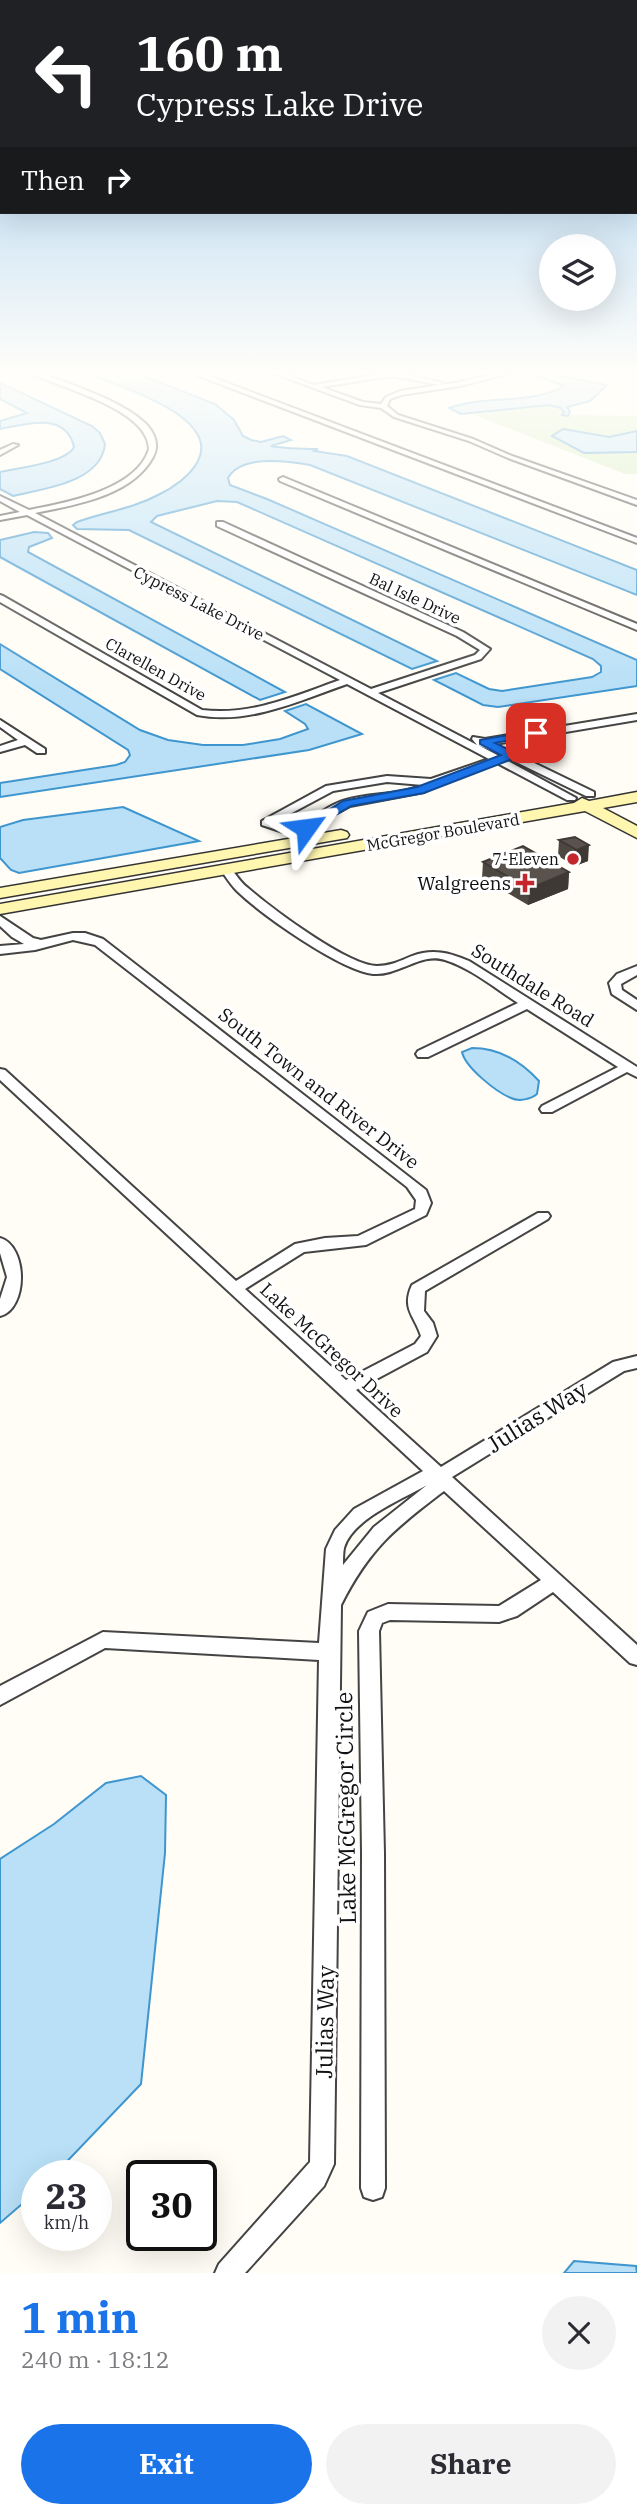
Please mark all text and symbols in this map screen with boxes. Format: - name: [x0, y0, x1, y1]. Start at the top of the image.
- text: 160 m: [136, 21, 283, 84]
- icon: left: [21, 28, 112, 119]
- text: Cypress Lake Drive: [136, 83, 423, 125]
- icon: right: [99, 161, 137, 199]
- text: Then: [21, 163, 85, 197]
- map controls: [539, 234, 616, 311]
- button: layers: [539, 234, 616, 311]
- street label: Cypress Lake Drive: [130, 561, 268, 645]
- street label: Bal Isle Drive: [366, 568, 464, 628]
- street label: Clarellen Drive: [102, 633, 210, 705]
- pin: [506, 703, 566, 763]
- icon: arrive: [517, 714, 555, 752]
- position arrow: [269, 791, 343, 865]
- street label: McGregor Boulevard: [365, 809, 521, 855]
- place label: 7-Eleven: [492, 849, 559, 869]
- marker: 7-Eleven: [565, 851, 581, 867]
- place label: Walgreens: [417, 871, 511, 895]
- marker: Walgreens: [517, 875, 533, 891]
- street label: Southdale Road: [467, 938, 599, 1032]
- street label: South Town and River Drive: [214, 1002, 424, 1174]
- street label: Lake McGregor Drive: [255, 1277, 409, 1423]
- street label: Julias Way: [480, 1373, 593, 1459]
- street label: Lake McGregor Circle: [328, 1692, 362, 1924]
- street label: Julias Way: [308, 1964, 340, 2079]
- speed limit sign: 30: [126, 2160, 217, 2251]
- text: 23: [45, 2173, 88, 2219]
- text: km/h: [44, 2211, 89, 2234]
- text: 1 min: [21, 2290, 139, 2345]
- button: close: [542, 2296, 616, 2370]
- text: 240 m · 18:12: [21, 2344, 170, 2374]
- button: Exit: [21, 2424, 312, 2504]
- button: Share: [326, 2424, 616, 2504]

